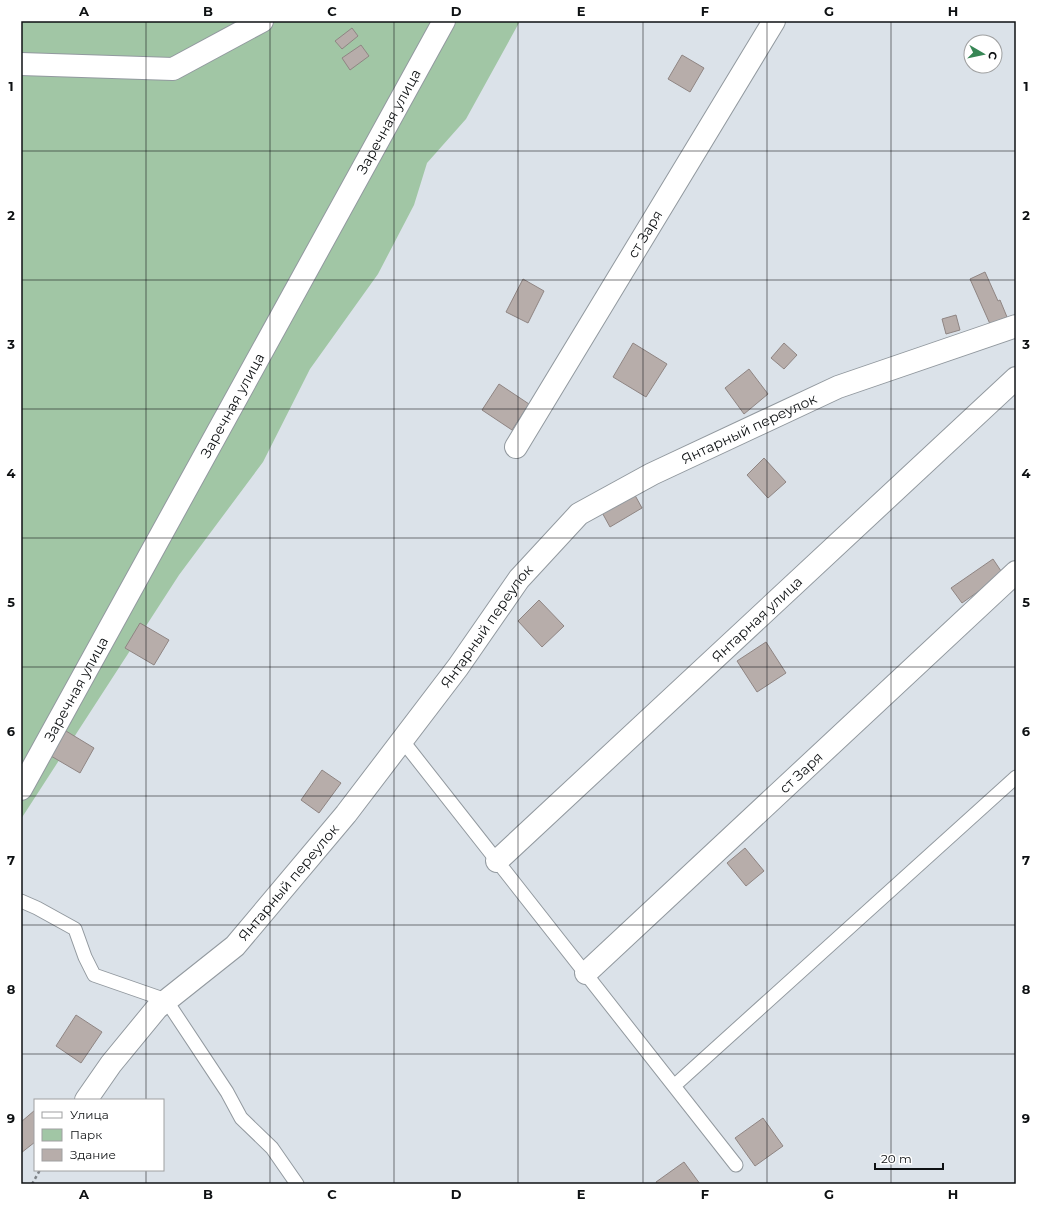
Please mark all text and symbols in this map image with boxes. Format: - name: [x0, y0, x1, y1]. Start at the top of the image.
- text: A: [78, 3, 90, 19]
- text: B: [203, 3, 213, 19]
- text: C: [327, 3, 337, 19]
- text: D: [451, 3, 462, 19]
- text: E: [577, 3, 586, 19]
- text: F: [701, 3, 709, 19]
- text: G: [824, 3, 834, 19]
- text: H: [948, 3, 958, 19]
- north arrow: [963, 34, 1003, 74]
- text: С: [985, 51, 1000, 61]
- street label: Заречная улица: [353, 66, 425, 177]
- text: 1: [8, 78, 14, 94]
- text: 1: [1023, 78, 1029, 94]
- text: 2: [7, 207, 15, 223]
- street label: ст Заря: [624, 207, 666, 261]
- text: 2: [1022, 207, 1030, 223]
- text: 3: [6, 336, 15, 352]
- text: 3: [1021, 336, 1030, 352]
- street label: Заречная улица: [196, 350, 268, 461]
- street label: Янтарный переулок: [678, 389, 820, 468]
- text: 4: [7, 465, 16, 481]
- text: 4: [1022, 465, 1031, 481]
- street label: Янтарный переулок: [436, 561, 537, 692]
- street label: Янтарная улица: [708, 572, 806, 666]
- text: 5: [7, 594, 15, 610]
- text: 5: [1022, 594, 1030, 610]
- street label: Заречная улица: [40, 634, 112, 745]
- text: 6: [7, 723, 16, 739]
- text: 6: [1022, 723, 1031, 739]
- street label: ст Заря: [776, 748, 826, 797]
- street label: Янтарный переулок: [234, 820, 343, 945]
- text: 7: [7, 852, 15, 868]
- text: 7: [1022, 852, 1030, 868]
- text: 8: [7, 981, 16, 997]
- text: 8: [1022, 981, 1031, 997]
- legend: [34, 1099, 164, 1171]
- text: Улица: [70, 1107, 109, 1122]
- text: 9: [7, 1110, 15, 1126]
- text: 9: [1022, 1110, 1030, 1126]
- text: Парк: [70, 1127, 102, 1142]
- scale bar: [875, 1145, 943, 1171]
- text: Здание: [70, 1147, 116, 1162]
- text: 20 m: [881, 1151, 912, 1166]
- text: A: [78, 1186, 90, 1202]
- text: B: [203, 1186, 213, 1202]
- text: C: [327, 1186, 337, 1202]
- text: D: [451, 1186, 462, 1202]
- text: E: [577, 1186, 586, 1202]
- text: F: [701, 1186, 709, 1202]
- text: G: [824, 1186, 834, 1202]
- text: H: [948, 1186, 958, 1202]

